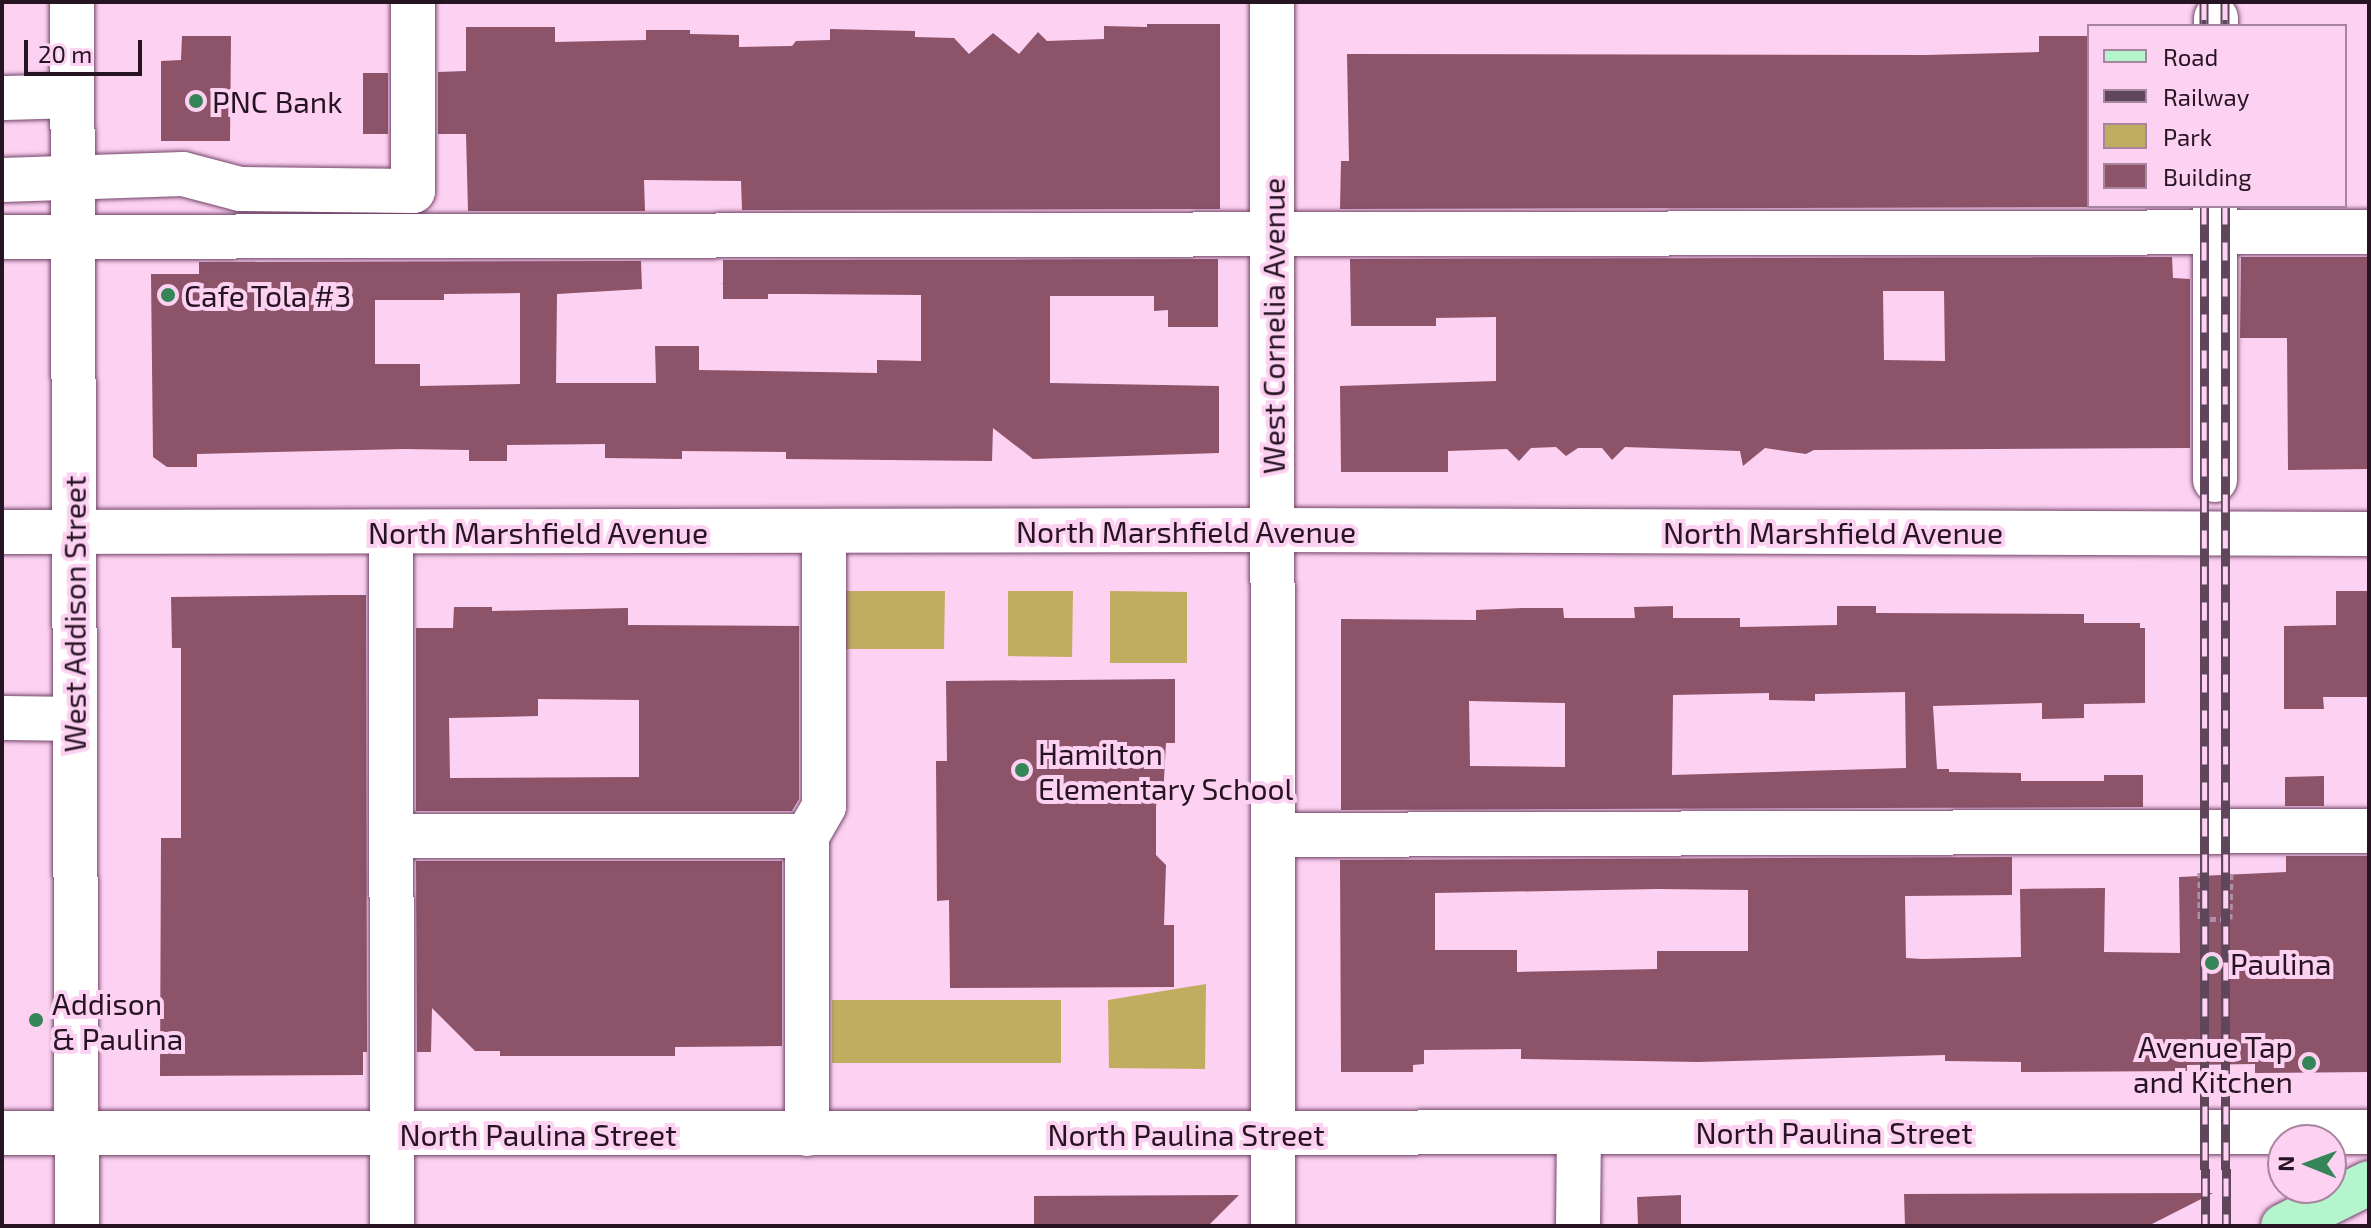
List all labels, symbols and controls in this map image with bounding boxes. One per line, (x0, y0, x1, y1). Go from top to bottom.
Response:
scale bar (28, 24, 146, 74)
legend (2087, 24, 2347, 208)
text: 20 m (38, 39, 92, 68)
text: Road (2163, 42, 2218, 71)
text: Railway (2163, 82, 2249, 111)
place label: PNC Bank (212, 83, 342, 119)
marker: PNC Bank (187, 92, 205, 110)
text: Park (2163, 122, 2212, 151)
text: Building (2163, 162, 2252, 191)
street label: West Cornelia Avenue (1255, 177, 1291, 475)
place label: Cafe Tola #3 (184, 277, 352, 313)
marker: Cafe Tola #3 (159, 286, 177, 304)
street label: West Addison Street (56, 475, 92, 753)
street label: North Marshfield Avenue (1016, 513, 1356, 549)
street label: North Marshfield Avenue (368, 514, 708, 550)
street label: North Marshfield Avenue (1663, 514, 2003, 550)
place label: Hamilton Elementary School (1038, 735, 1294, 806)
marker: Hamilton Elementary School (1013, 761, 1031, 779)
place label: Paulina (2230, 945, 2331, 981)
marker: Paulina (2201, 952, 2223, 974)
place label: Addison & Paulina (52, 985, 183, 1056)
marker: Addison & Paulina (27, 1011, 45, 1029)
place label: Avenue Tap and Kitchen (2133, 1028, 2293, 1098)
marker: Avenue Tap and Kitchen (2300, 1054, 2318, 1072)
street label: North Paulina Street (1695, 1114, 1973, 1150)
street label: North Paulina Street (399, 1116, 677, 1152)
street label: North Paulina Street (1047, 1116, 1325, 1152)
north arrow (2267, 1124, 2347, 1204)
text: N (2272, 1155, 2298, 1172)

